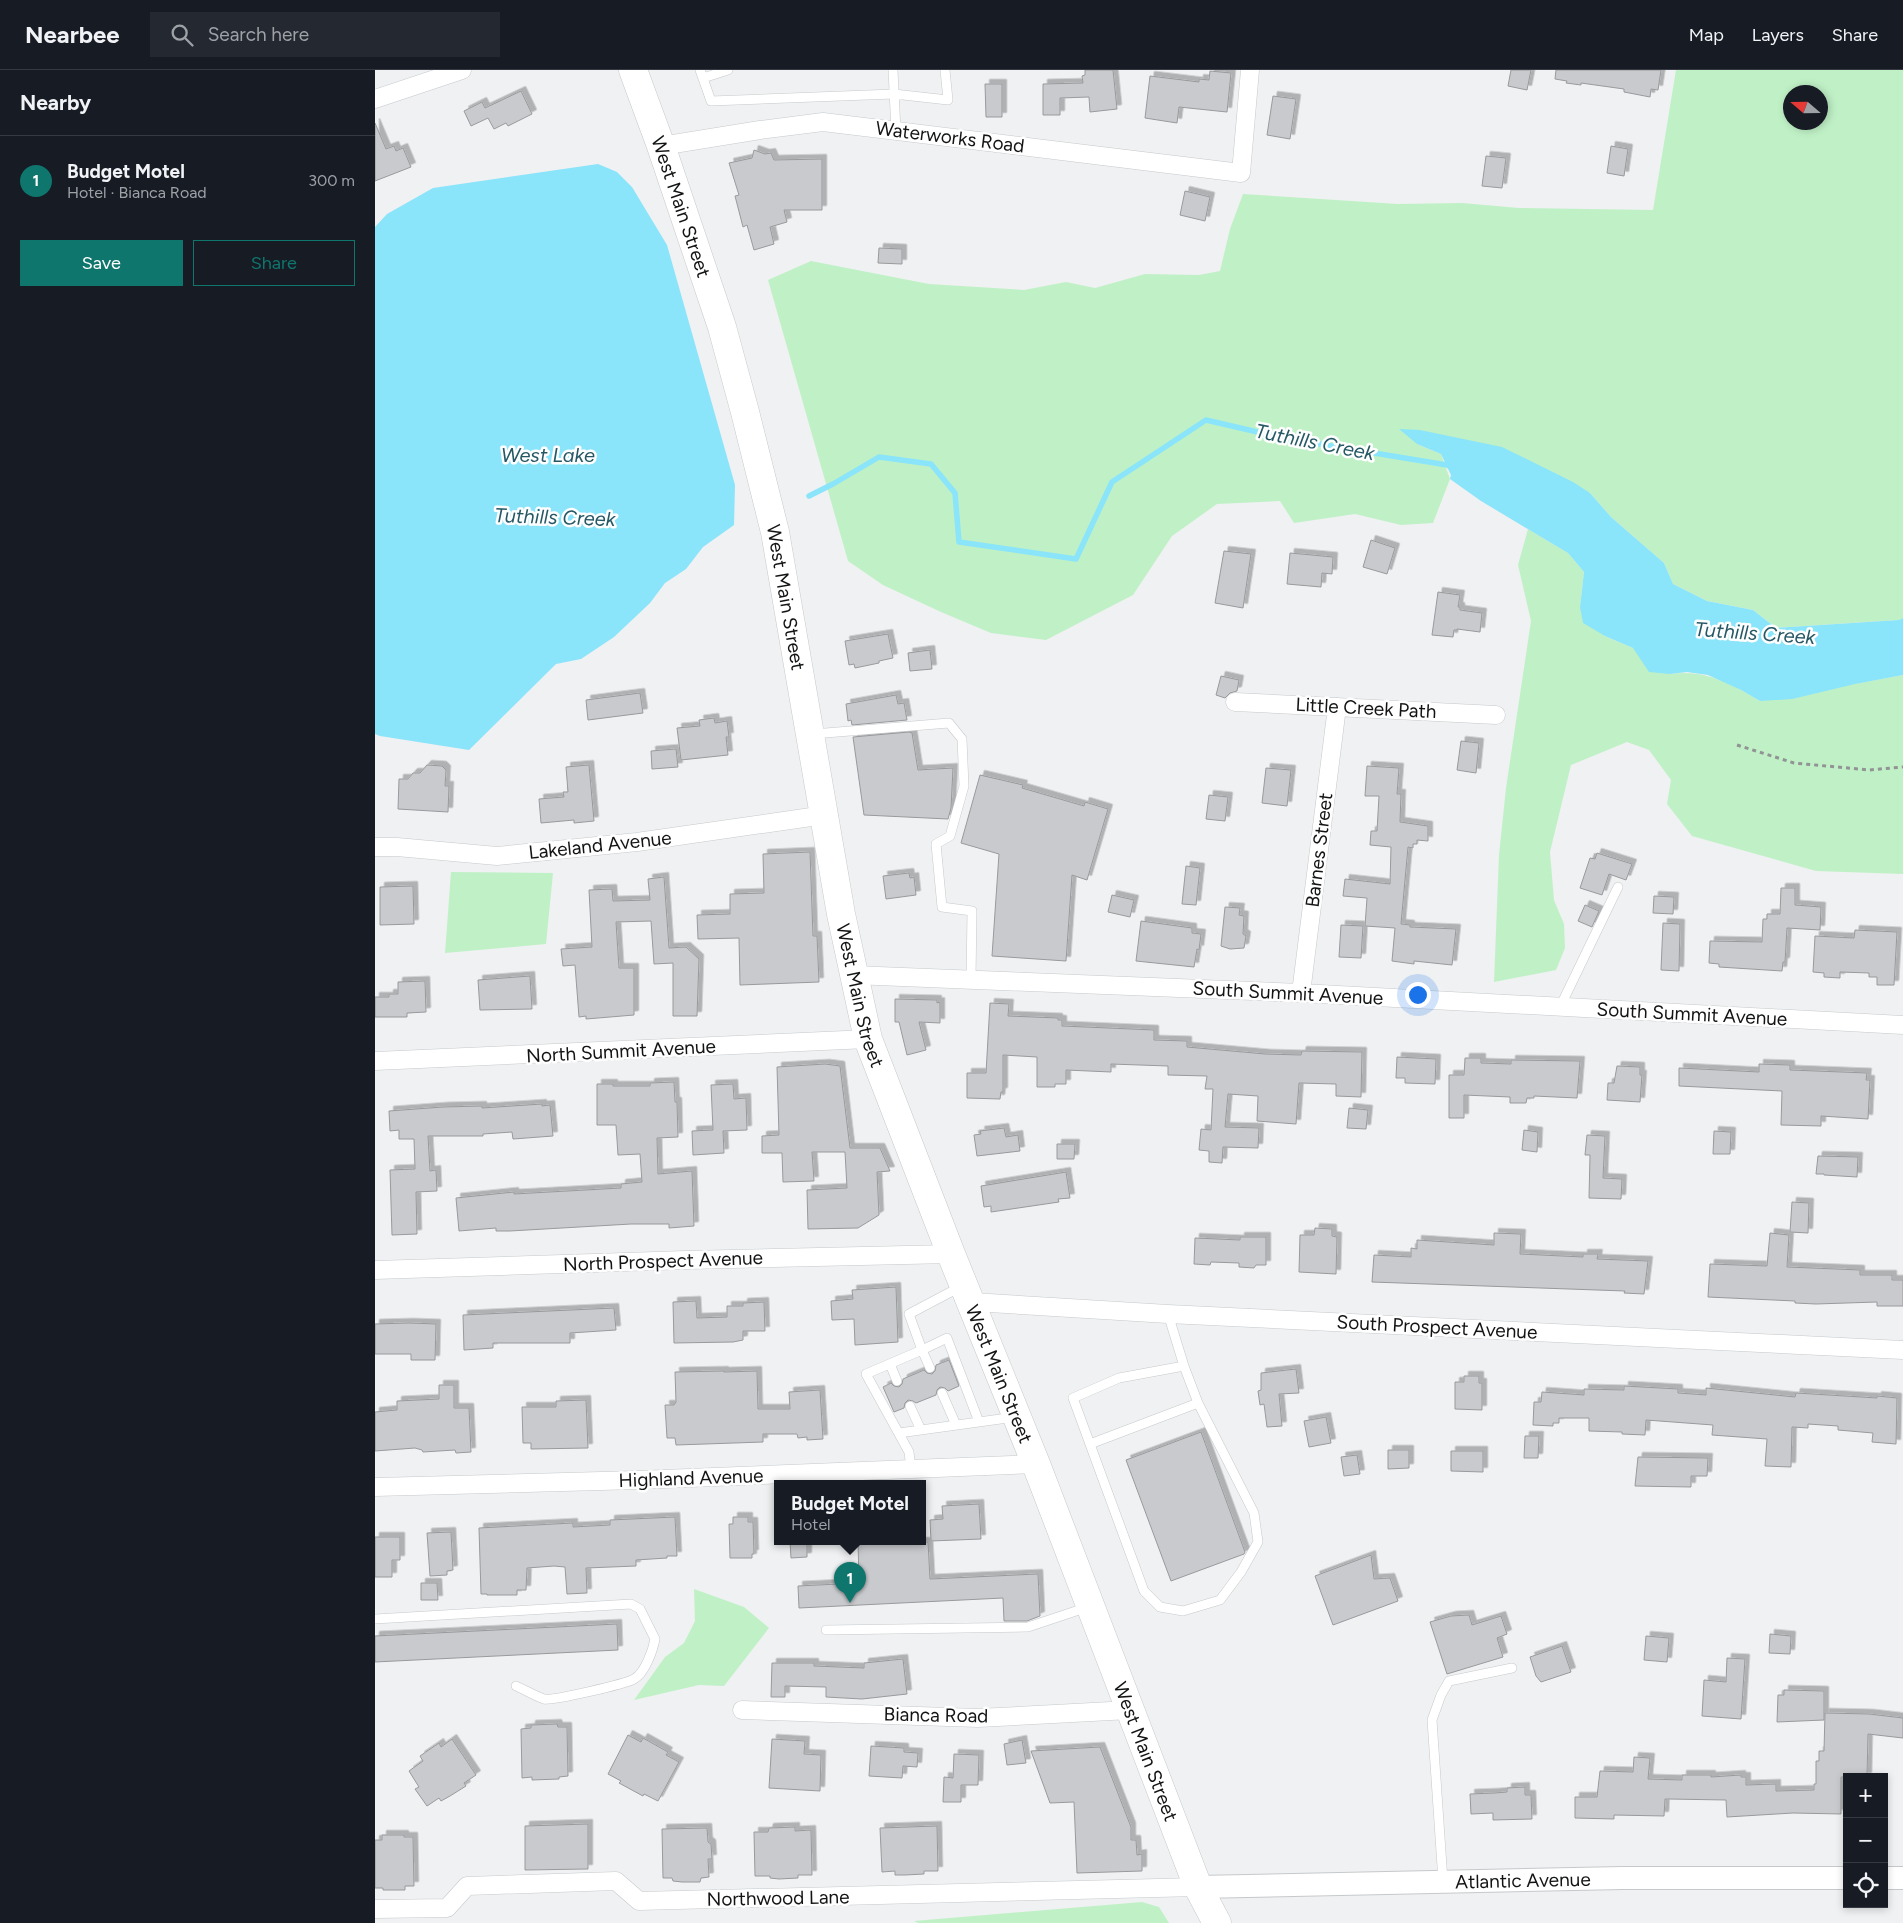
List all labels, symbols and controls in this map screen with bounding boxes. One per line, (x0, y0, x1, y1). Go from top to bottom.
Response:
search box (150, 12, 500, 57)
text: Nearbee (25, 20, 120, 49)
icon: search (168, 21, 196, 49)
text: Search here (208, 23, 309, 46)
text: Map (1689, 24, 1724, 46)
text: Layers (1752, 24, 1804, 46)
text: Share (1832, 24, 1878, 46)
north arrow (1783, 85, 1828, 130)
text: Nearby (20, 90, 91, 115)
street label: Waterworks Road (874, 116, 1026, 158)
street label: West Main Street (647, 133, 716, 280)
text: Budget Motel (67, 160, 185, 183)
text: 1 (33, 171, 39, 190)
text: 300 m (308, 171, 355, 190)
text: Hotel · Bianca Road (67, 183, 207, 202)
button: Save (20, 240, 183, 286)
button: Share (193, 240, 355, 286)
water label: Tuthills Creek (1253, 419, 1378, 466)
water label: West Lake (501, 443, 595, 467)
water label: Tuthills Creek (494, 503, 617, 531)
street label: West Main Street (762, 523, 810, 672)
water label: Tuthills Creek (1694, 617, 1817, 649)
street label: Little Creek Path (1295, 693, 1437, 723)
street label: Barnes Street (1301, 791, 1337, 909)
street label: Lakeland Avenue (527, 826, 673, 864)
street label: West Main Street (832, 921, 889, 1071)
street label: South Summit Avenue (1192, 977, 1384, 1009)
your location (1405, 982, 1431, 1008)
street label: South Summit Avenue (1596, 998, 1788, 1030)
street label: North Summit Avenue (526, 1035, 716, 1067)
street label: North Prospect Avenue (563, 1246, 763, 1276)
street label: West Main Street (961, 1301, 1038, 1446)
street label: South Prospect Avenue (1336, 1310, 1538, 1344)
street label: Highland Avenue (618, 1464, 764, 1492)
popup (774, 1480, 926, 1545)
text: Budget Motel (791, 1492, 909, 1515)
text: Hotel (791, 1515, 831, 1534)
pin: 1 (834, 1562, 866, 1603)
street label: West Main Street (1109, 1678, 1183, 1824)
street label: Bianca Road (883, 1703, 989, 1727)
map controls (1843, 1773, 1888, 1908)
button: + (1843, 1773, 1888, 1818)
button: − (1843, 1818, 1888, 1863)
button: locate (1843, 1863, 1888, 1908)
street label: Atlantic Avenue (1455, 1867, 1591, 1893)
street label: Northwood Lane (706, 1885, 850, 1911)

